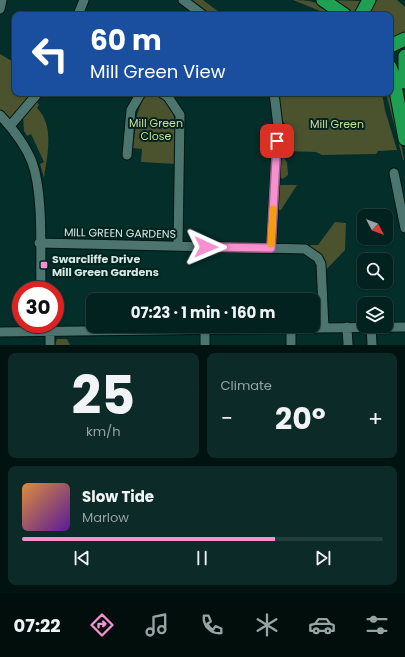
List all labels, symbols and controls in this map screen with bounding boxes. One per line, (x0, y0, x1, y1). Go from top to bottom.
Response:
text: 60 m (90, 21, 162, 60)
icon: left (24, 28, 76, 80)
text: Mill Green View (90, 59, 225, 84)
park label: Mill Green Close (129, 115, 183, 144)
park label: Mill Green (310, 116, 364, 132)
pin (260, 124, 294, 158)
icon: arrive (266, 130, 288, 152)
north arrow (357, 209, 393, 245)
map controls (357, 209, 393, 333)
street label: MILL GREEN GARDENS (64, 224, 176, 242)
position arrow (185, 226, 227, 268)
place label: Swarcliffe Drive Mill Green Gardens (52, 251, 159, 280)
button: search (357, 253, 393, 289)
marker: Swarcliffe Drive Mill Green Gardens (39, 260, 49, 270)
speed limit sign: 30 (12, 281, 64, 333)
button: layers (357, 297, 393, 333)
text: 07:23 · 1 min · 160 m (131, 302, 275, 323)
text: 25 (72, 359, 135, 432)
text: Climate (221, 376, 272, 395)
text: 20° (275, 397, 326, 440)
text: − (221, 403, 233, 434)
text: + (368, 403, 383, 434)
text: km/h (86, 422, 121, 441)
text: Slow Tide (82, 486, 154, 507)
text: Marlow (82, 508, 129, 527)
icon: previous (71, 547, 93, 569)
icon: pause (191, 547, 213, 569)
icon: next (312, 547, 334, 569)
icon: directions (88, 611, 116, 639)
icon: music (143, 611, 171, 639)
icon: phone (198, 611, 226, 639)
icon: climate (253, 611, 281, 639)
icon: car (308, 611, 336, 639)
icon: filters (363, 611, 391, 639)
text: 07:22 (14, 613, 61, 638)

